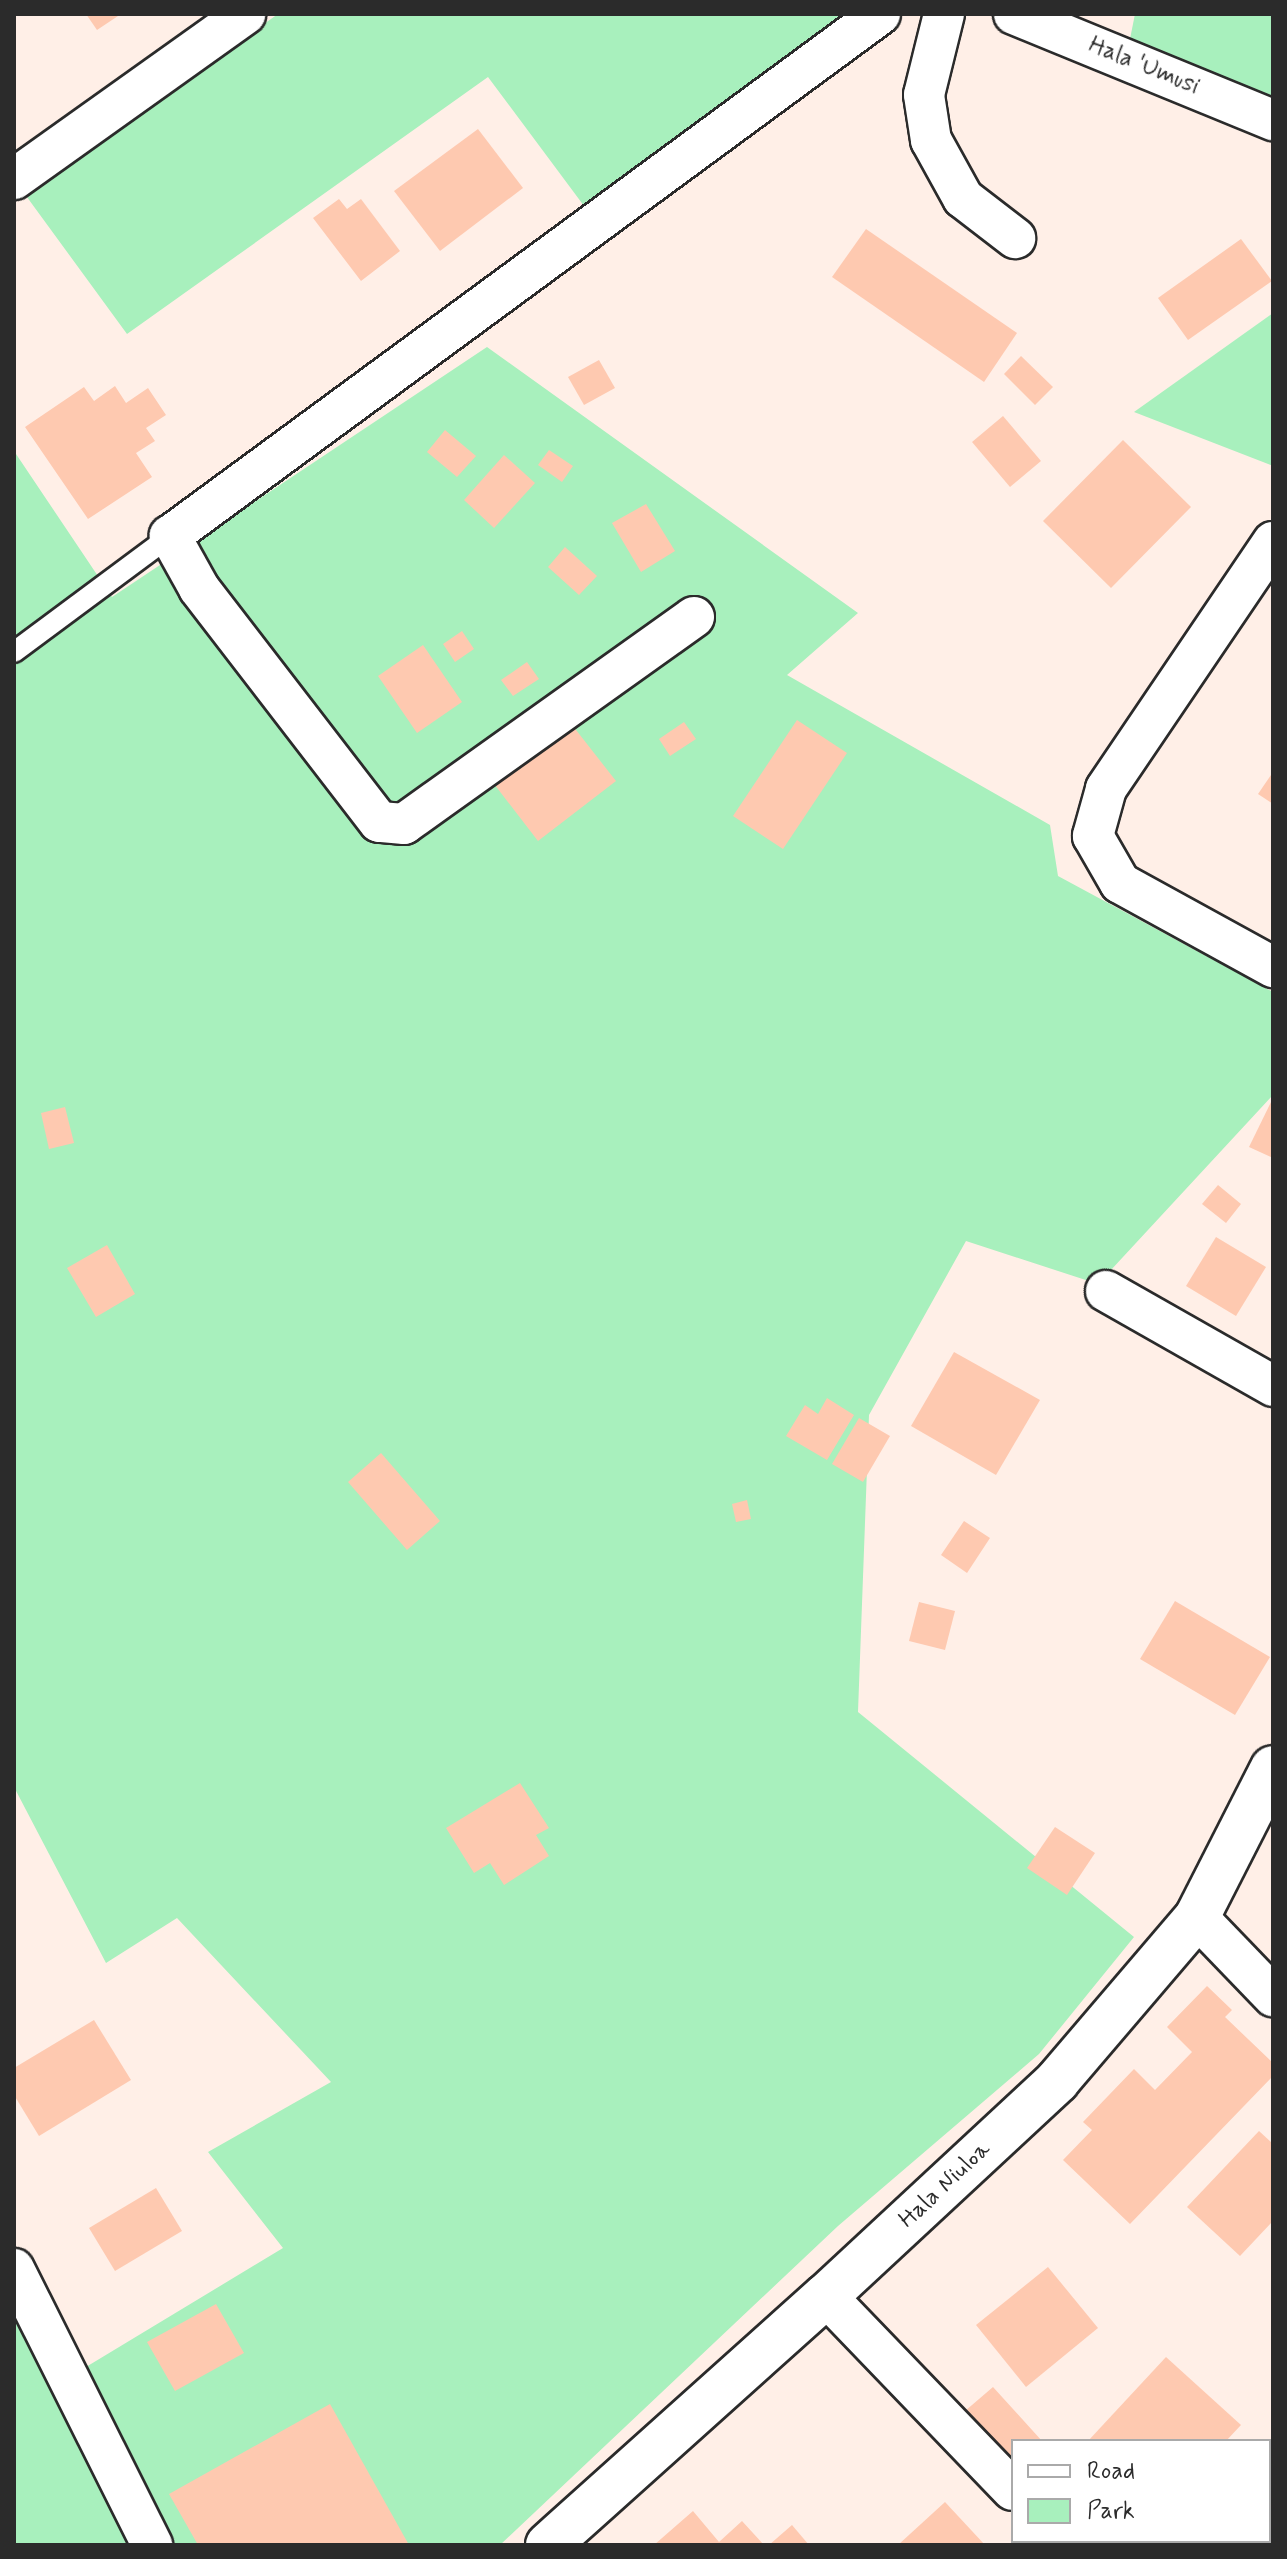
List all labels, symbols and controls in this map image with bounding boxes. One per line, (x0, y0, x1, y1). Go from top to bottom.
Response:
street label: Hala 'Umusi (1084, 31, 1204, 101)
street label: Hala Niuloa (895, 2137, 995, 2233)
legend (1011, 2439, 1271, 2543)
text: Road (1087, 2456, 1135, 2487)
text: Park (1087, 2496, 1135, 2527)

